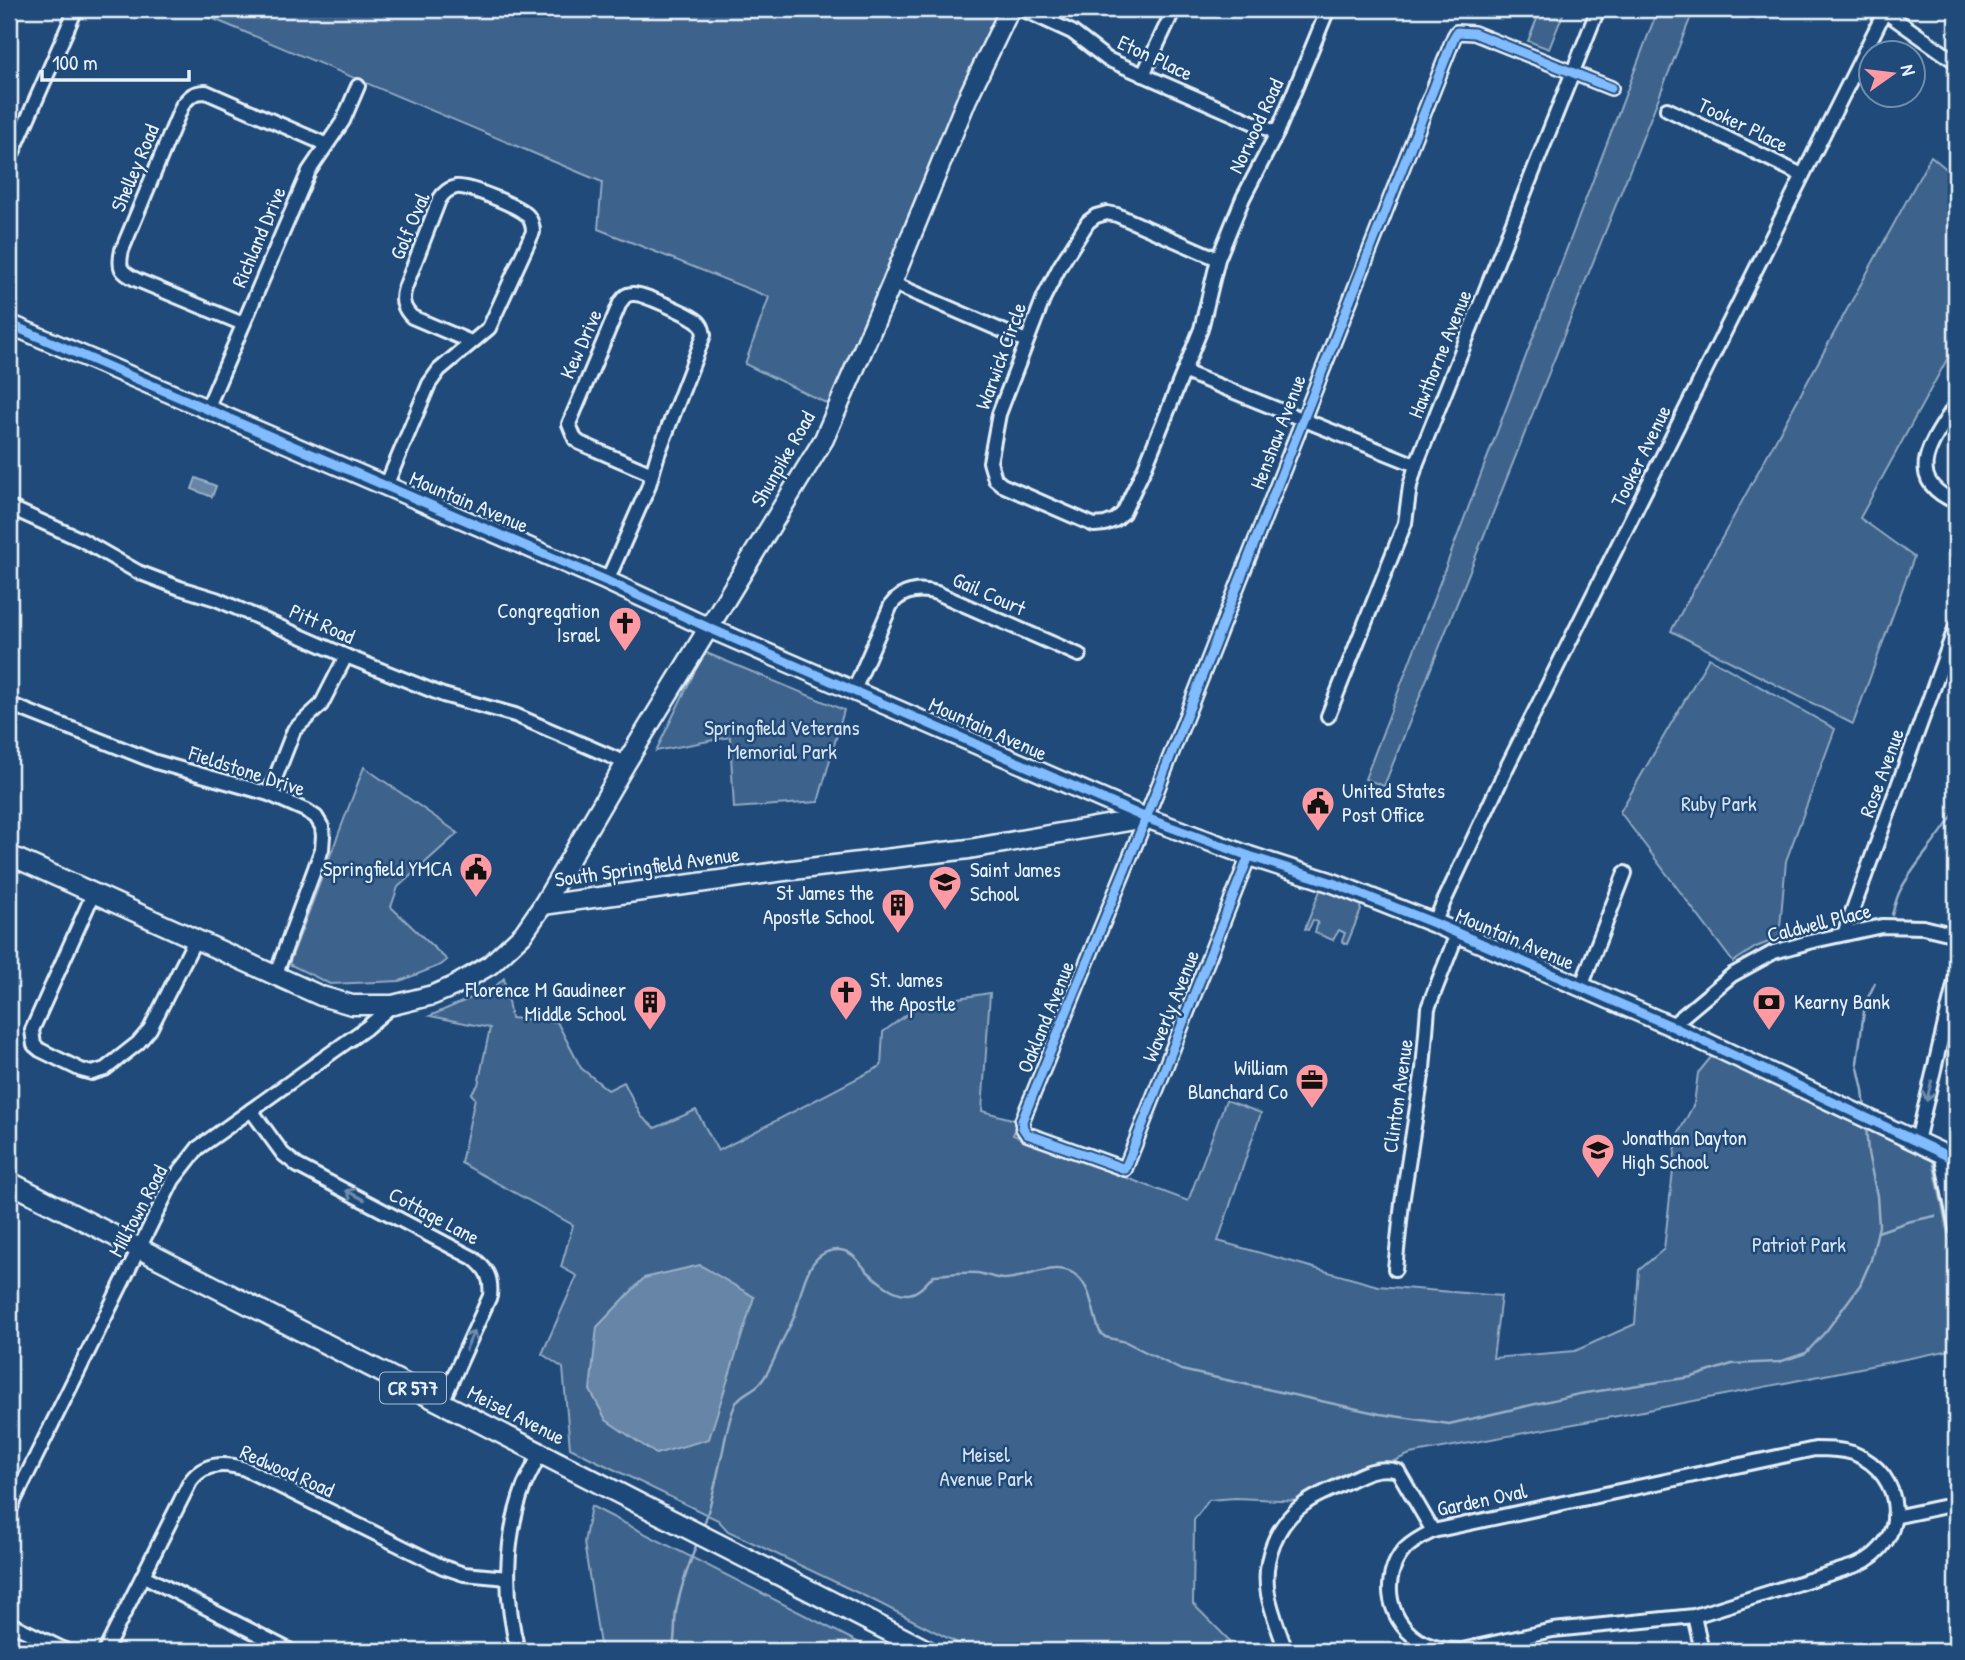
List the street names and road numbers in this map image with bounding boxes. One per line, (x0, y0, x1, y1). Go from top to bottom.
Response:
street label: Eton Place (1113, 28, 1197, 88)
street label: Norwood Road (1221, 74, 1290, 178)
street label: Tooker Place (1693, 90, 1793, 159)
street label: Shelley Road (103, 120, 166, 216)
street label: Richland Drive (224, 182, 293, 292)
street label: Golf Oval (382, 187, 437, 264)
street label: Hawthorne Avenue (1401, 285, 1479, 422)
street label: Warwick Circle (968, 298, 1033, 413)
street label: Kew Drive (552, 304, 609, 383)
street label: Henshaw Avenue (1242, 370, 1313, 493)
street label: Tooker Avenue (1603, 400, 1678, 512)
street label: Shunpike Road (743, 405, 822, 512)
street label: Mountain Avenue (405, 463, 533, 540)
street label: Gail Court (948, 565, 1031, 623)
street label: Pitt Road (285, 596, 359, 651)
street label: Mountain Avenue (924, 690, 1052, 768)
street label: Rose Avenue (1852, 724, 1911, 821)
street label: Fieldstone Drive (184, 738, 309, 803)
street label: South Springfield Avenue (553, 839, 741, 894)
street label: Caldwell Place (1764, 896, 1874, 949)
street label: Mountain Avenue (1451, 900, 1579, 977)
street label: Waverly Avenue (1135, 945, 1206, 1066)
street label: Oakland Avenue (1010, 957, 1081, 1077)
street label: Clinton Avenue (1375, 1037, 1420, 1155)
street label: Milltown Road (101, 1160, 174, 1262)
street label: Cottage Lane (384, 1179, 485, 1252)
road number: CR 577 (380, 1372, 446, 1404)
street label: Meisel Avenue (463, 1378, 570, 1451)
street label: Redwood Road (236, 1437, 339, 1504)
street label: Garden Oval (1434, 1476, 1530, 1523)

